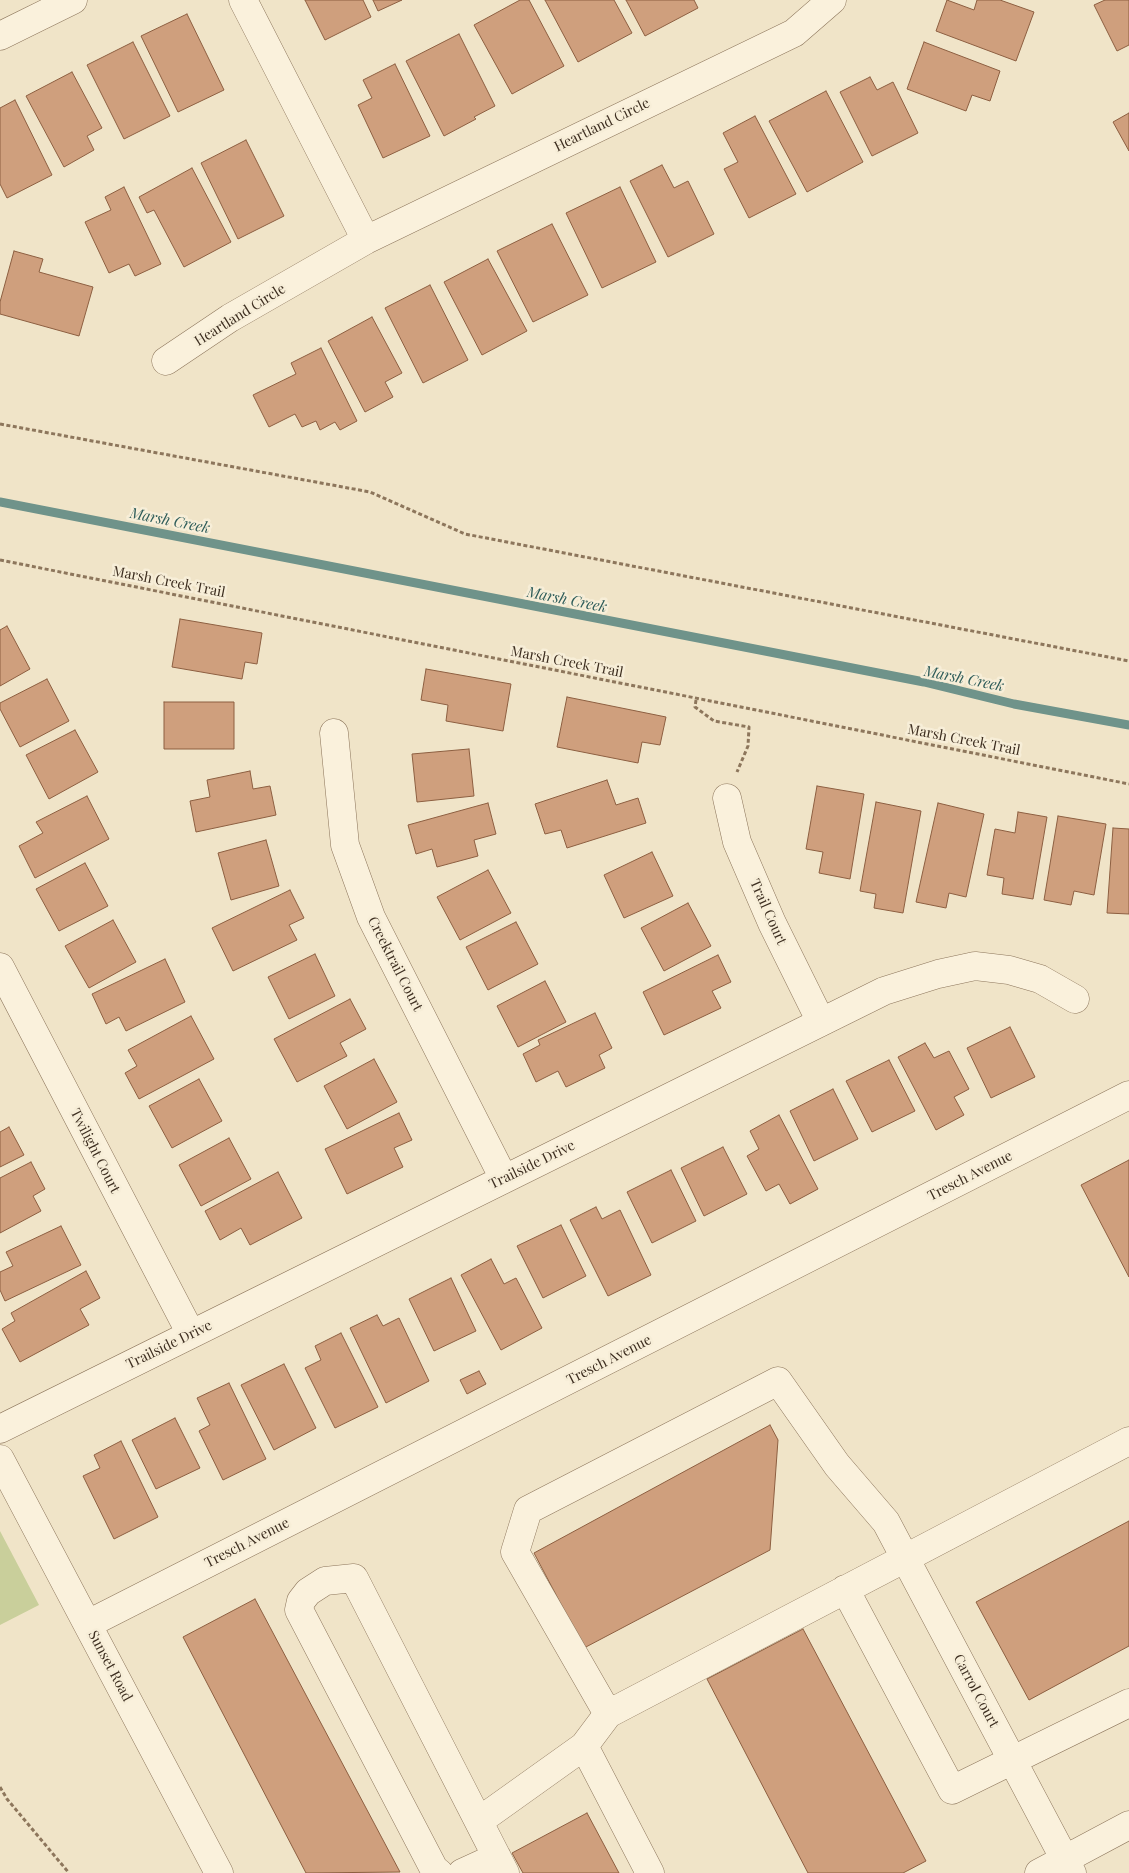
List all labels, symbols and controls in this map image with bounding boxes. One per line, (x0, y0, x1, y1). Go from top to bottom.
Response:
street label: Heartland Circle (552, 95, 652, 155)
street label: Heartland Circle (191, 280, 289, 350)
water label: Marsh Creek (128, 504, 212, 538)
street label: Marsh Creek Trail (111, 563, 227, 601)
water label: Marsh Creek (525, 583, 609, 617)
street label: Marsh Creek Trail (509, 643, 625, 681)
water label: Marsh Creek (922, 662, 1006, 696)
street label: Marsh Creek Trail (906, 721, 1022, 759)
street label: Trail Court (746, 877, 790, 947)
street label: Creektrail Court (364, 914, 426, 1014)
street label: Twilight Court (67, 1106, 123, 1196)
street label: Trailside Drive (486, 1137, 578, 1193)
street label: Tresch Avenue (925, 1147, 1015, 1205)
street label: Trailside Drive (123, 1317, 215, 1373)
street label: Tresch Avenue (564, 1331, 654, 1389)
street label: Tresch Avenue (202, 1514, 292, 1572)
street label: Sunset Road (84, 1628, 136, 1704)
street label: Carrol Court (950, 1652, 1002, 1730)

